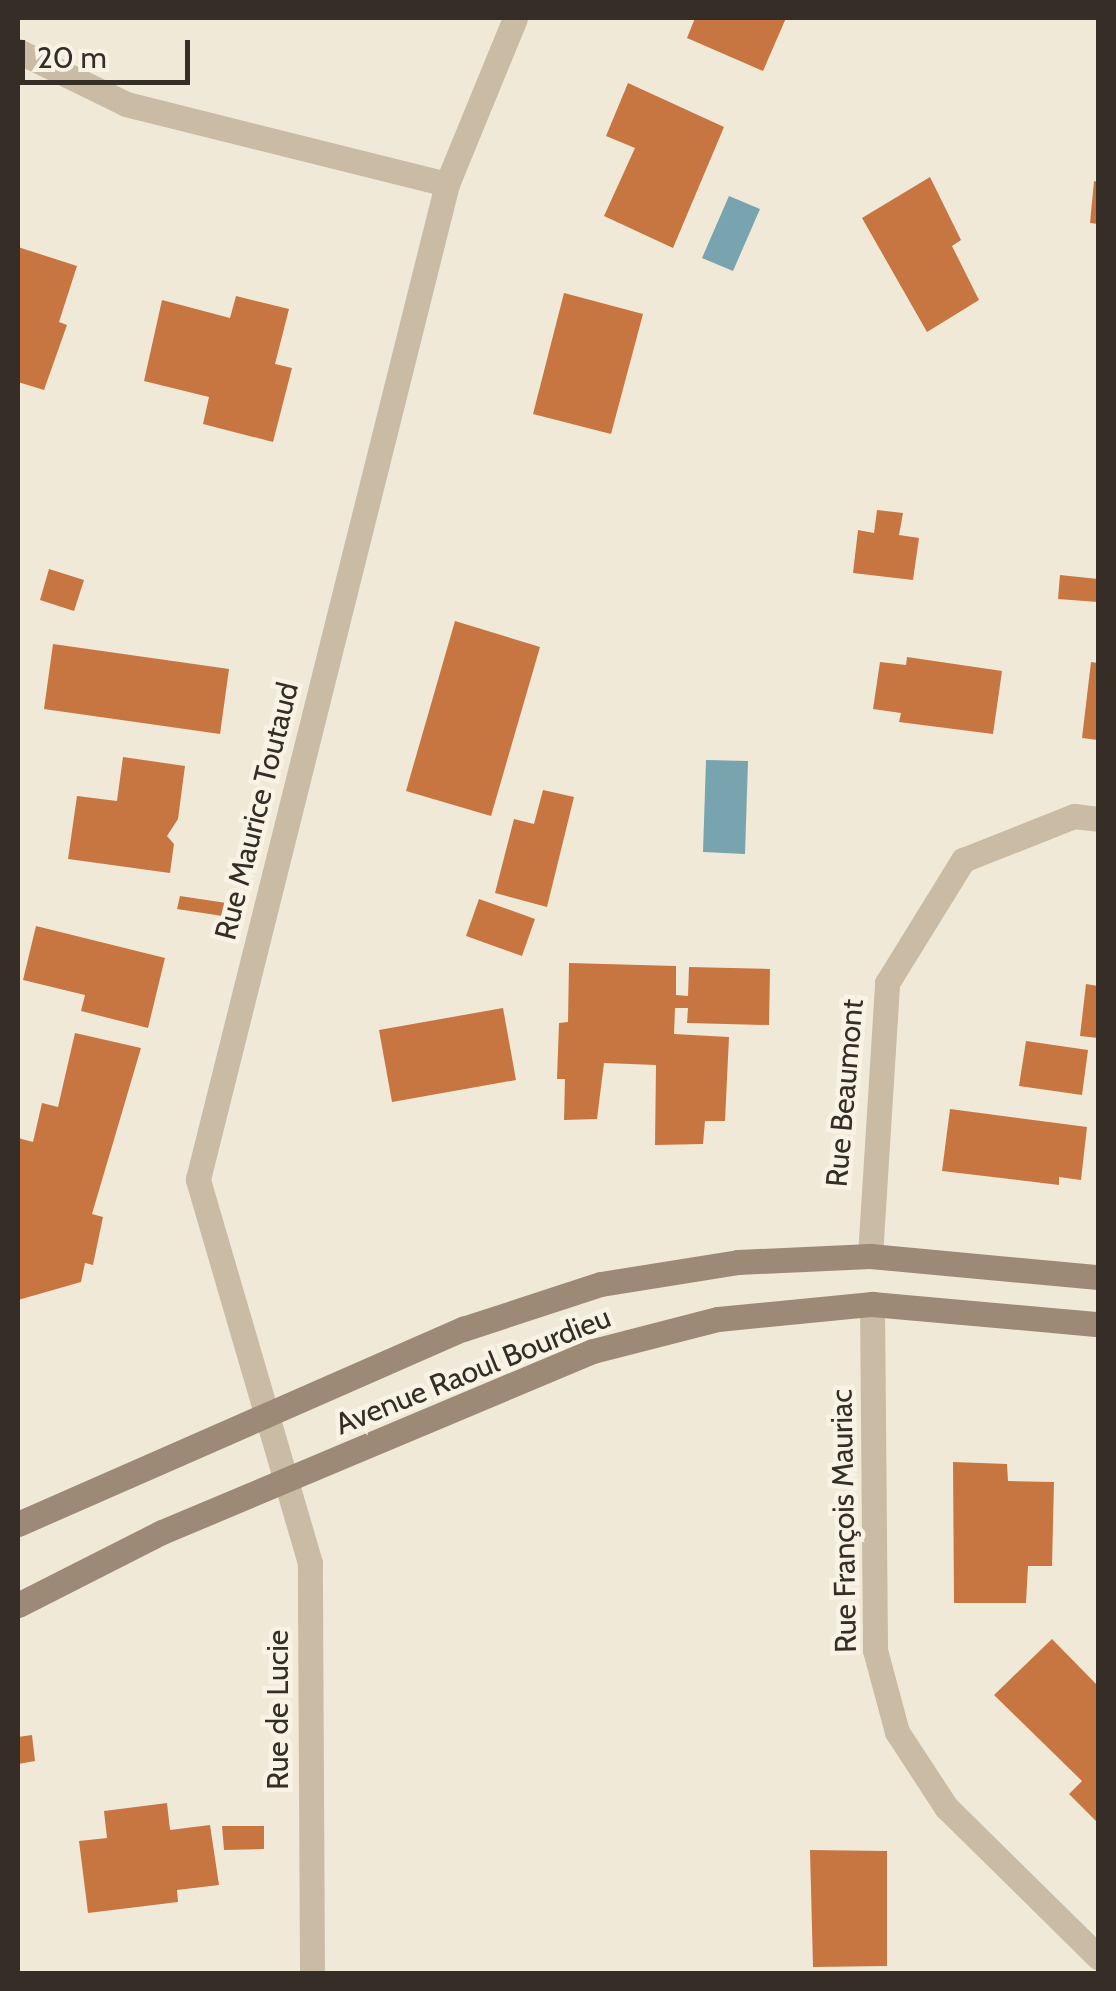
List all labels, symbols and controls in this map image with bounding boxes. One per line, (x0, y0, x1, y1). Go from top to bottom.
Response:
scale bar (25, 20, 195, 82)
text: 20 m (37, 39, 107, 76)
street label: Rue Maurice Toutaud (208, 679, 306, 943)
street label: Rue Beaumont (819, 998, 871, 1188)
street label: Avenue Raoul Bourdieu (330, 1299, 616, 1443)
street label: Rue François Mauriac (824, 1389, 864, 1653)
street label: Rue de Lucie (260, 1630, 296, 1790)

